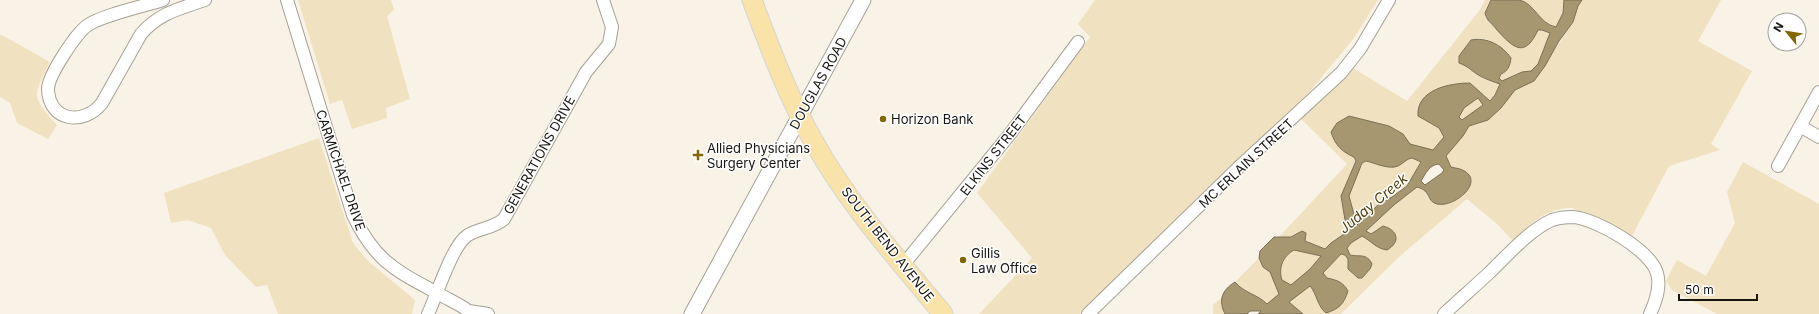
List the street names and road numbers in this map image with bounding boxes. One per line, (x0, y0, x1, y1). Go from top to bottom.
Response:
street label: DOUGLAS ROAD (786, 34, 850, 132)
street label: GENERATIONS DRIVE (500, 93, 578, 217)
street label: CARMICHAEL DRIVE (313, 107, 369, 233)
street label: ELKINS STREET (956, 111, 1030, 199)
street label: MC ERLAIN STREET (1195, 115, 1297, 211)
street label: SOUTH BEND AVENUE (838, 184, 938, 304)

